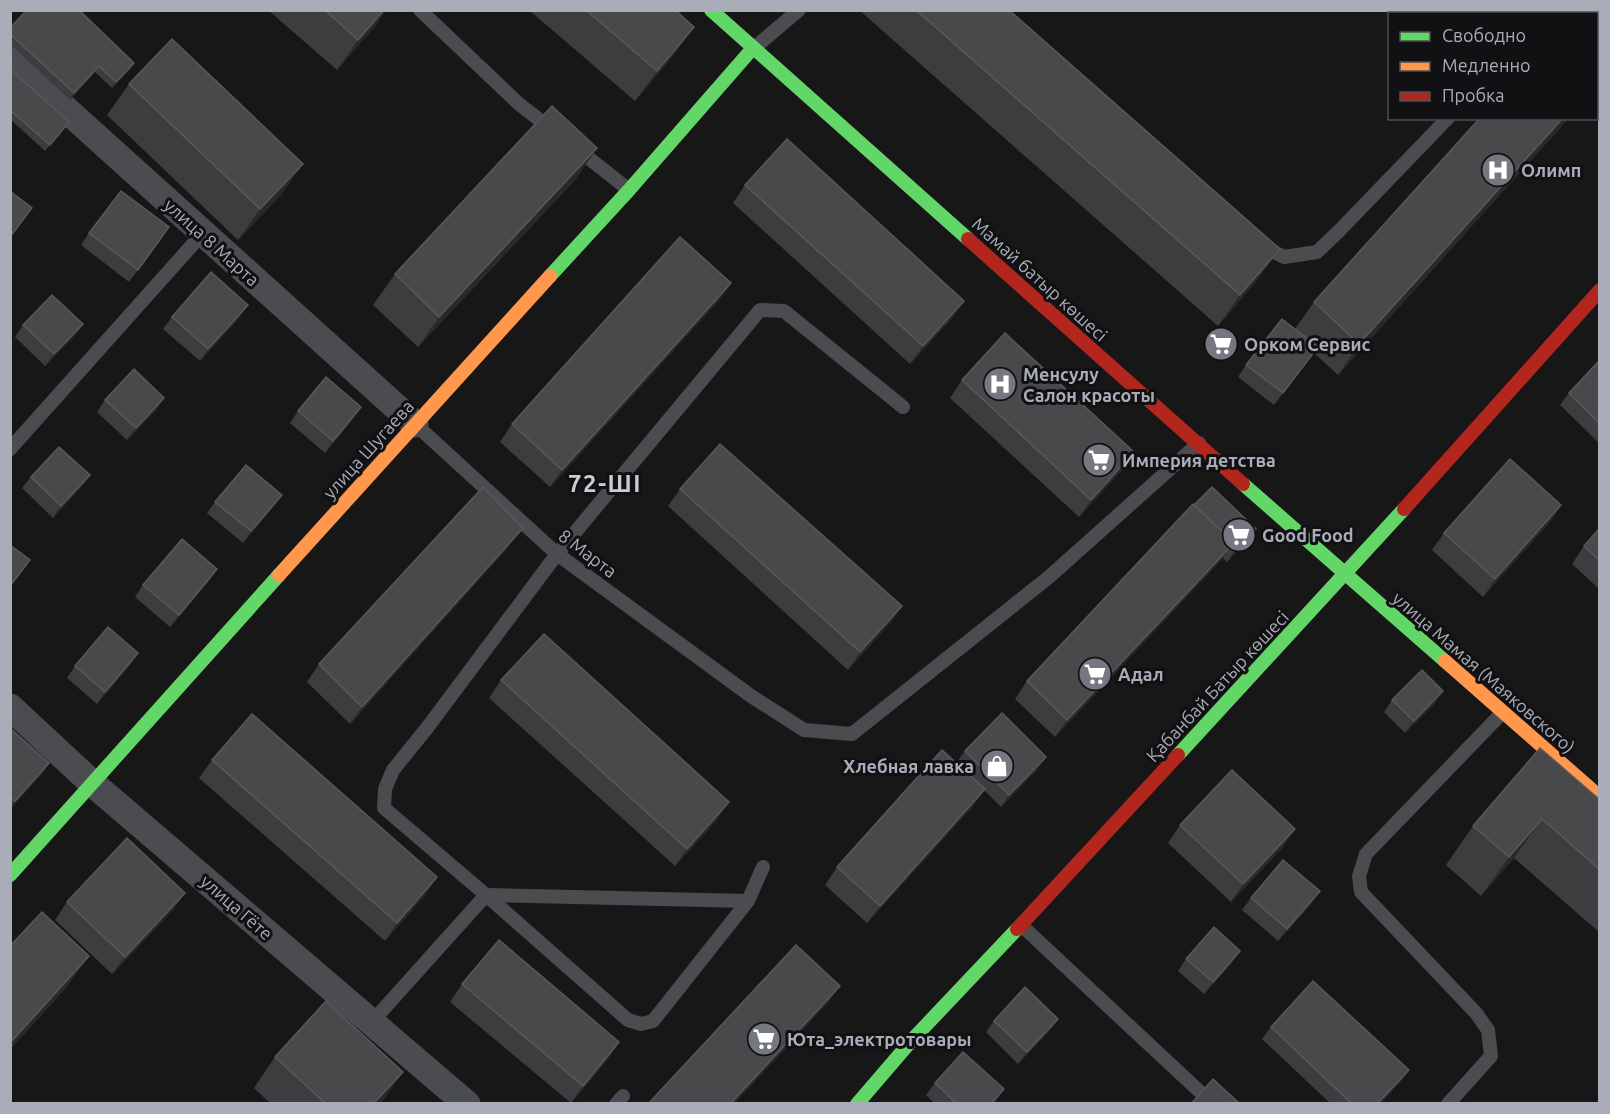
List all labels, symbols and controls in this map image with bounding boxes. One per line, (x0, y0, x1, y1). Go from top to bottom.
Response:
legend (1388, 12, 1598, 120)
text: Свободно (1442, 25, 1526, 45)
text: Медленно (1442, 55, 1531, 75)
text: Пробка (1442, 85, 1505, 105)
hospital icon: Олимп (1480, 152, 1516, 188)
place label: Олимп (1521, 160, 1581, 180)
street label: улица 8 Марта (161, 194, 263, 290)
street label: Мамай батыр көшесі (968, 213, 1112, 345)
supermarket icon: Орком Сервис (1203, 326, 1239, 362)
place label: Орком Сервис (1244, 334, 1370, 354)
place label: Менсулу Салон красоты (1023, 364, 1155, 405)
hospital icon: Менсулу Салон красоты (982, 366, 1018, 402)
street label: улица Шугаева (319, 396, 417, 502)
supermarket icon: Империя детства (1081, 442, 1117, 478)
place label: Империя детства (1122, 450, 1276, 470)
district label: 72-ШІ (568, 470, 642, 497)
supermarket icon: Good Food (1221, 517, 1257, 553)
street label: 8 Марта (555, 525, 621, 581)
place label: Good Food (1262, 525, 1354, 545)
street label: улица Мамая (Маяковского) (1388, 587, 1579, 757)
street label: Қабанбай Батыр көшесі (1142, 607, 1292, 765)
supermarket icon: Адал (1077, 656, 1113, 692)
place label: Адал (1118, 664, 1164, 684)
shop icon: Хлебная лавка (979, 748, 1015, 784)
place label: Хлебная лавка (843, 756, 974, 776)
street label: улица Гёте (197, 870, 277, 944)
supermarket icon: Юта_электротовары (746, 1021, 782, 1057)
place label: Юта_электротовары (787, 1029, 971, 1049)

